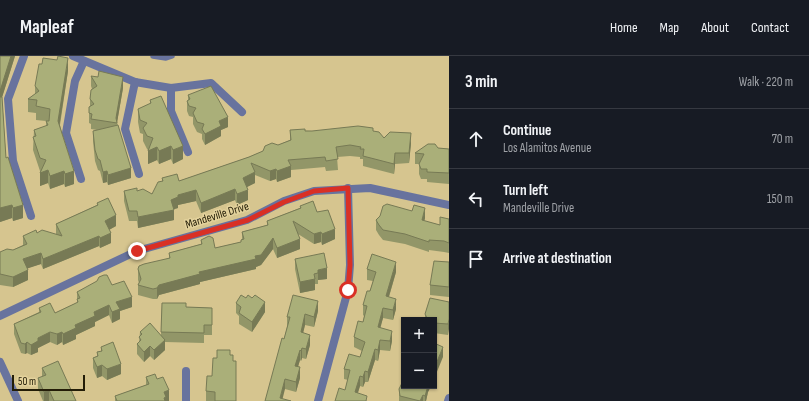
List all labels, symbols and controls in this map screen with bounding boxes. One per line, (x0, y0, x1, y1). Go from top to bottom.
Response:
text: Mapleaf (20, 16, 74, 39)
text: Home (610, 19, 638, 36)
text: Map (660, 19, 679, 36)
text: About (701, 19, 729, 36)
text: Contact (751, 19, 789, 36)
text: 3 min (465, 72, 498, 92)
text: Walk · 220 m (739, 74, 793, 90)
text: Continue (503, 121, 552, 140)
icon: ahead (465, 128, 487, 150)
text: 70 m (772, 131, 793, 147)
text: Los Alamitos Avenue (503, 140, 592, 156)
text: Turn left (503, 181, 548, 200)
icon: left (465, 188, 487, 210)
text: 150 m (767, 191, 793, 207)
street label: Mandeville Drive (184, 199, 251, 232)
text: Mandeville Drive (503, 200, 574, 216)
route end (128, 242, 146, 260)
icon: arrive (465, 248, 487, 270)
text: Arrive at destination (503, 249, 612, 268)
route start (339, 281, 357, 299)
map controls (401, 317, 437, 389)
button: + (401, 317, 437, 353)
button: − (401, 353, 437, 389)
scale bar (12, 373, 85, 392)
text: 50 m (18, 375, 36, 388)

